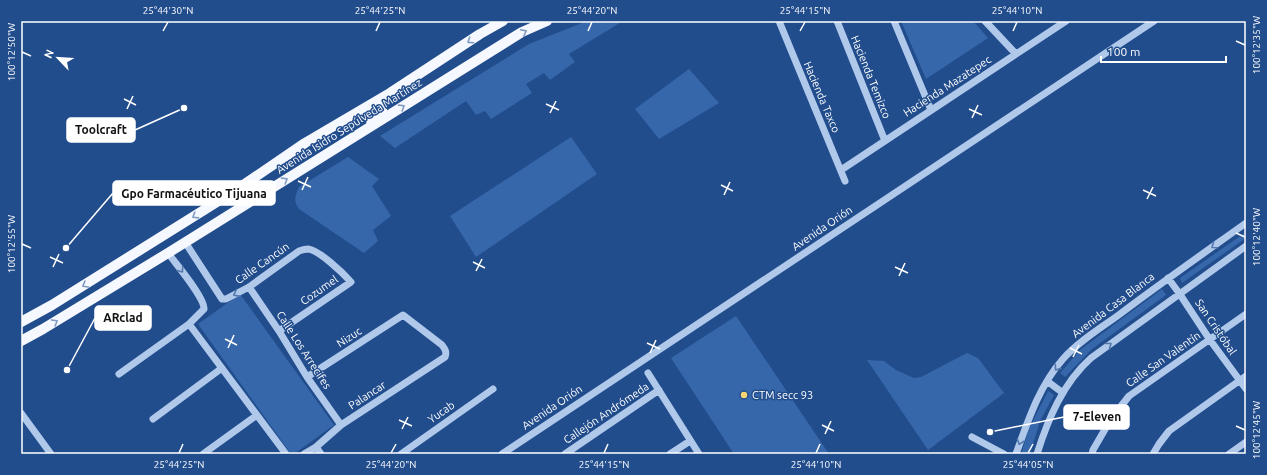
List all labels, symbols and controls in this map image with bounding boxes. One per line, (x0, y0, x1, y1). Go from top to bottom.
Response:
text: 25°44'30"N (143, 5, 193, 16)
text: 25°44'25"N (355, 5, 405, 16)
text: 25°44'20"N (567, 5, 617, 16)
text: 25°44'15"N (780, 5, 830, 16)
text: 25°44'10"N (992, 5, 1042, 16)
text: 100°12'35"W (1251, 16, 1262, 74)
text: 100°12'50"W (6, 23, 17, 81)
one-way arrow (520, 29, 528, 36)
street label: Hacienda Temizco (849, 34, 893, 120)
one-way arrow (467, 36, 474, 43)
north arrow (38, 38, 78, 78)
scale bar (1101, 38, 1226, 64)
text: 100 m (1107, 45, 1140, 58)
text: N (42, 48, 56, 60)
street label: Hacienda Mazatepec (901, 53, 993, 119)
street label: Hacienda Taxco (802, 60, 842, 134)
street label: Avenida Isidro Sepúlveda Martínez (274, 76, 424, 176)
one-way arrow (398, 105, 405, 112)
callout: Toolcraft (67, 118, 135, 142)
text: Toolcraft (75, 123, 127, 136)
one-way arrow (281, 177, 288, 185)
callout: Gpo Farmacéutico Tijuana (113, 181, 275, 205)
text: Gpo Farmacéutico Tijuana (121, 187, 267, 200)
street label: Avenida Orión (790, 203, 854, 253)
text: 100°12'40"W (1251, 208, 1262, 266)
one-way arrow (192, 211, 199, 219)
text: 100°12'55"W (6, 215, 17, 273)
street label: Calle Cancún (233, 240, 291, 286)
one-way arrow (1211, 241, 1218, 249)
one-way arrow (176, 266, 183, 273)
street label: Avenida Casa Blanca (1069, 270, 1157, 340)
street label: Cozumel (298, 273, 340, 307)
one-way arrow (82, 280, 89, 287)
one-way arrow (233, 289, 240, 297)
street label: San Cristóbal (1193, 297, 1239, 357)
callout: ARclad (95, 306, 151, 330)
street label: Calle Los Arrecifes (274, 309, 334, 391)
text: ARclad (103, 311, 143, 324)
one-way arrow (51, 320, 58, 327)
street label: Nizuc (334, 325, 364, 349)
street label: Calle San Valentín (1124, 329, 1202, 389)
one-way arrow (1104, 343, 1111, 350)
one-way arrow (1054, 364, 1062, 371)
street label: Palancar (346, 378, 389, 411)
street label: Callejón Andrómeda (561, 380, 651, 446)
street label: Avenida Orión (520, 382, 584, 432)
place label: CTM secc 93 (752, 389, 813, 401)
marker: CTM secc 93 (739, 390, 749, 400)
street label: Yucab (425, 399, 457, 425)
text: 100°12'45"W (1251, 401, 1262, 459)
callout: 7-Eleven (1064, 405, 1129, 429)
text: 7-Eleven (1073, 410, 1121, 423)
one-way arrow (1017, 438, 1025, 445)
text: 25°44'25"N (154, 459, 204, 470)
text: 25°44'20"N (366, 459, 416, 470)
text: 25°44'15"N (579, 459, 629, 470)
text: 25°44'10"N (791, 459, 841, 470)
text: 25°44'05"N (1003, 459, 1053, 470)

